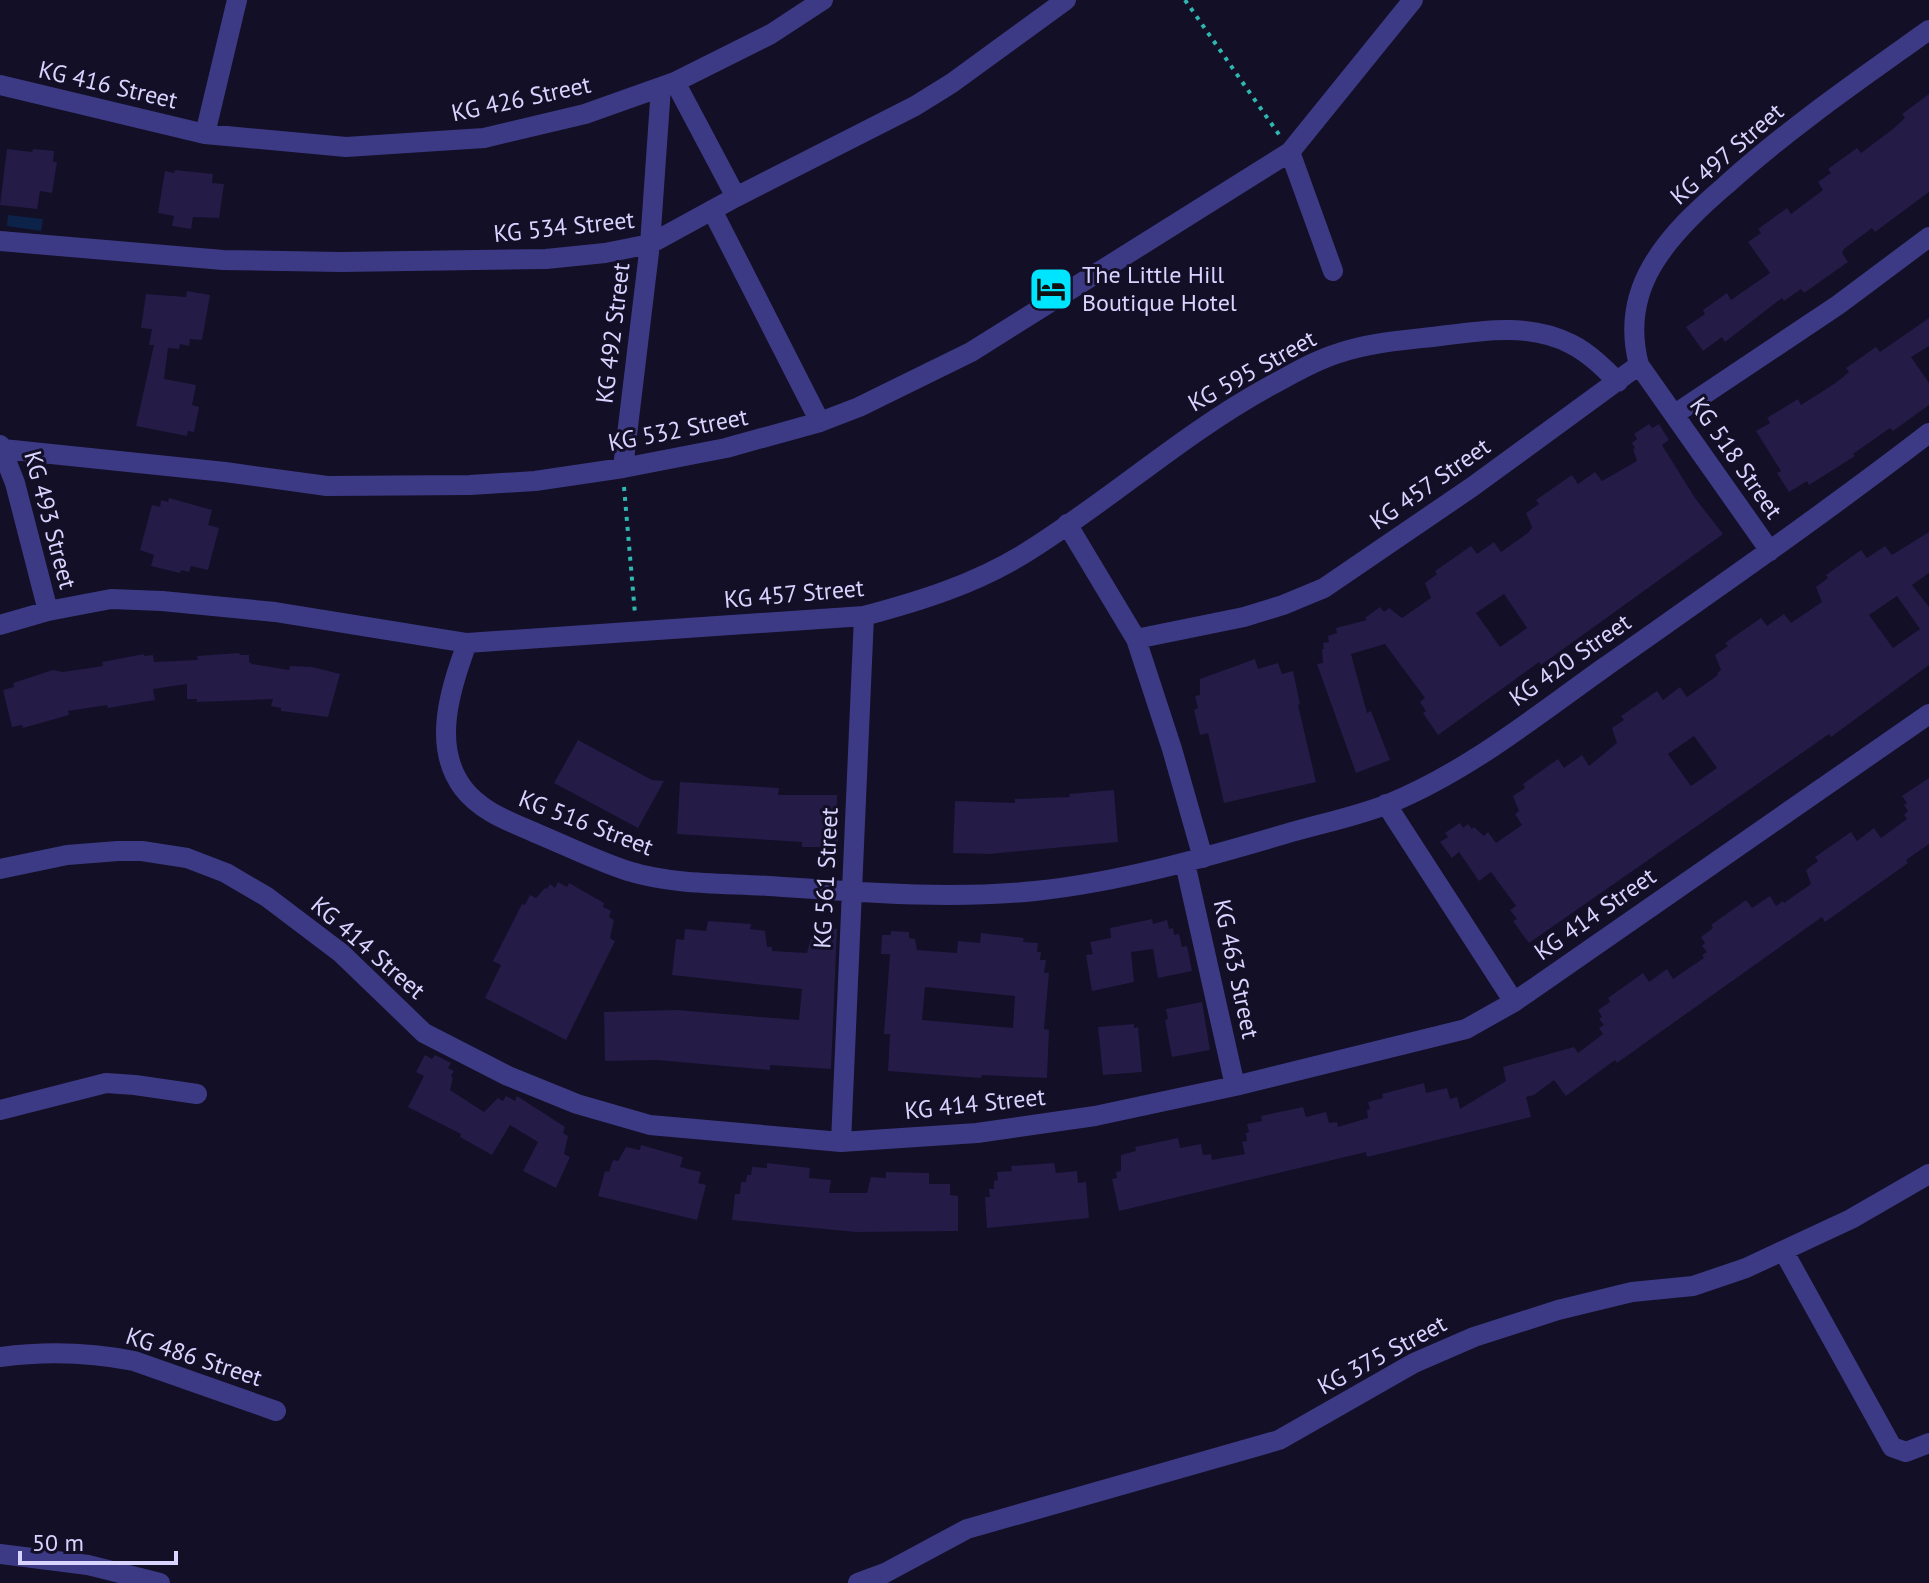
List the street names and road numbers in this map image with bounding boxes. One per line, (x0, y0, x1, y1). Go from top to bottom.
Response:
street label: KG 416 Street (36, 53, 181, 116)
street label: KG 426 Street (448, 69, 593, 128)
street label: KG 497 Street (1664, 96, 1790, 211)
street label: KG 534 Street (492, 204, 636, 249)
street label: KG 492 Street (588, 261, 637, 405)
street label: KG 595 Street (1182, 323, 1321, 418)
street label: KG 518 Street (1683, 391, 1790, 525)
street label: KG 532 Street (605, 401, 750, 458)
street label: KG 457 Street (1363, 431, 1496, 537)
street label: KG 493 Street (17, 448, 84, 592)
street label: KG 457 Street (723, 572, 865, 615)
street label: KG 420 Street (1503, 606, 1637, 713)
street label: KG 516 Street (515, 783, 658, 862)
street label: KG 561 Street (806, 807, 845, 949)
street label: KG 414 Street (1528, 860, 1662, 967)
street label: KG 414 Street (305, 890, 432, 1006)
street label: KG 463 Street (1207, 896, 1266, 1041)
street label: KG 414 Street (903, 1081, 1047, 1126)
street label: KG 375 Street (1312, 1308, 1452, 1401)
street label: KG 486 Street (122, 1320, 266, 1393)

